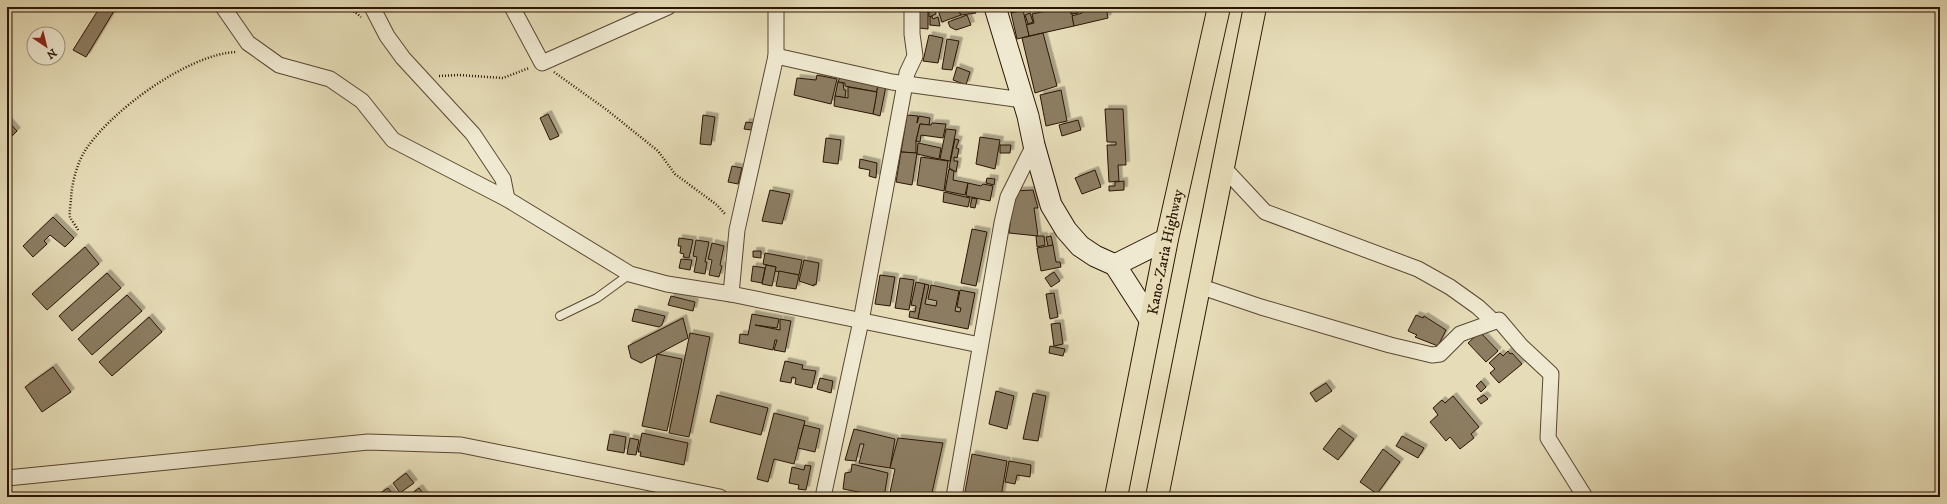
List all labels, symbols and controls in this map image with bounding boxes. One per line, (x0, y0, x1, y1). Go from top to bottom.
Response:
north arrow (26, 26, 66, 66)
text: N (43, 45, 59, 62)
street label: Kano-Zaria Highway (1143, 187, 1188, 316)

